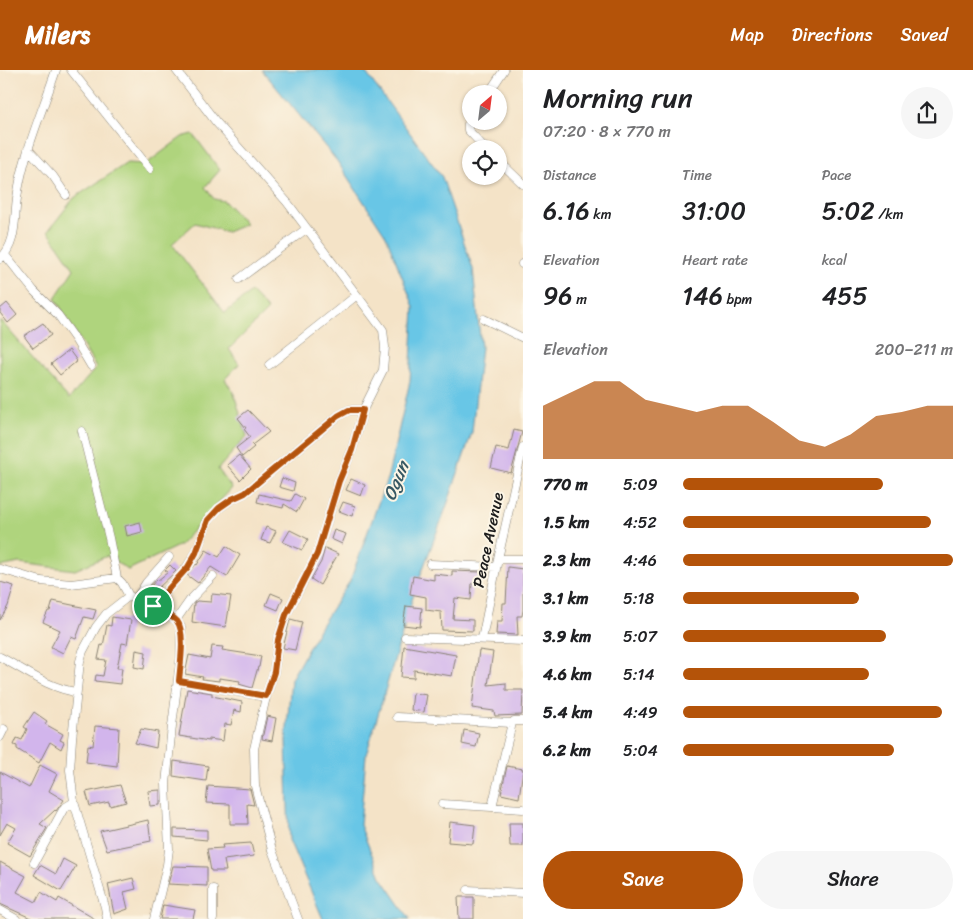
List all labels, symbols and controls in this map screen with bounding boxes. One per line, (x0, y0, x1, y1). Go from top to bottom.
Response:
text: Milers (25, 14, 90, 56)
text: Map (731, 19, 764, 51)
text: Directions (792, 19, 873, 51)
text: Saved (901, 19, 948, 51)
text: Morning run (543, 73, 693, 122)
north arrow (462, 85, 508, 130)
map controls (462, 85, 507, 185)
button: share (901, 87, 953, 139)
text: 07:20 · 8 × 770 m (543, 117, 671, 146)
button: locate (462, 140, 507, 185)
text: Distance (543, 163, 596, 188)
text: Time (682, 163, 712, 188)
text: Pace (822, 163, 851, 188)
text: 6.16 (543, 188, 590, 233)
text: 31:00 (682, 188, 746, 233)
text: 5:02 (822, 188, 875, 233)
text: km (590, 202, 612, 227)
text: /km (875, 202, 904, 227)
text: Elevation (543, 248, 600, 273)
text: Heart rate (682, 248, 748, 273)
text: kcal (822, 248, 847, 273)
text: 96 (543, 273, 573, 318)
text: 146 (682, 273, 723, 318)
text: 455 (822, 273, 868, 318)
text: m (573, 287, 587, 312)
text: bpm (723, 287, 752, 312)
text: Elevation (543, 335, 608, 364)
text: 200–211 m (875, 335, 953, 364)
water label: Ogun (374, 454, 419, 506)
text: 770 m (543, 470, 588, 499)
text: 5:09 (623, 470, 658, 499)
street label: Peace Avenue (464, 489, 512, 590)
text: 1.5 km (543, 508, 589, 537)
text: 4:52 (623, 508, 657, 537)
text: 2.3 km (543, 546, 591, 575)
text: 4:46 (623, 546, 657, 575)
text: 3.1 km (543, 584, 588, 613)
text: 5:18 (623, 584, 654, 613)
pin (132, 585, 174, 627)
icon: arrive (139, 592, 167, 620)
text: 3.9 km (543, 622, 591, 651)
text: 5:07 (623, 622, 657, 651)
text: 4.6 km (543, 660, 592, 689)
text: 5:14 (623, 660, 654, 689)
text: 5.4 km (543, 698, 593, 727)
text: 4:49 (623, 698, 658, 727)
text: 6.2 km (543, 736, 591, 765)
text: 5:04 (623, 736, 658, 765)
button: Save (543, 851, 743, 909)
button: Share (753, 851, 953, 909)

